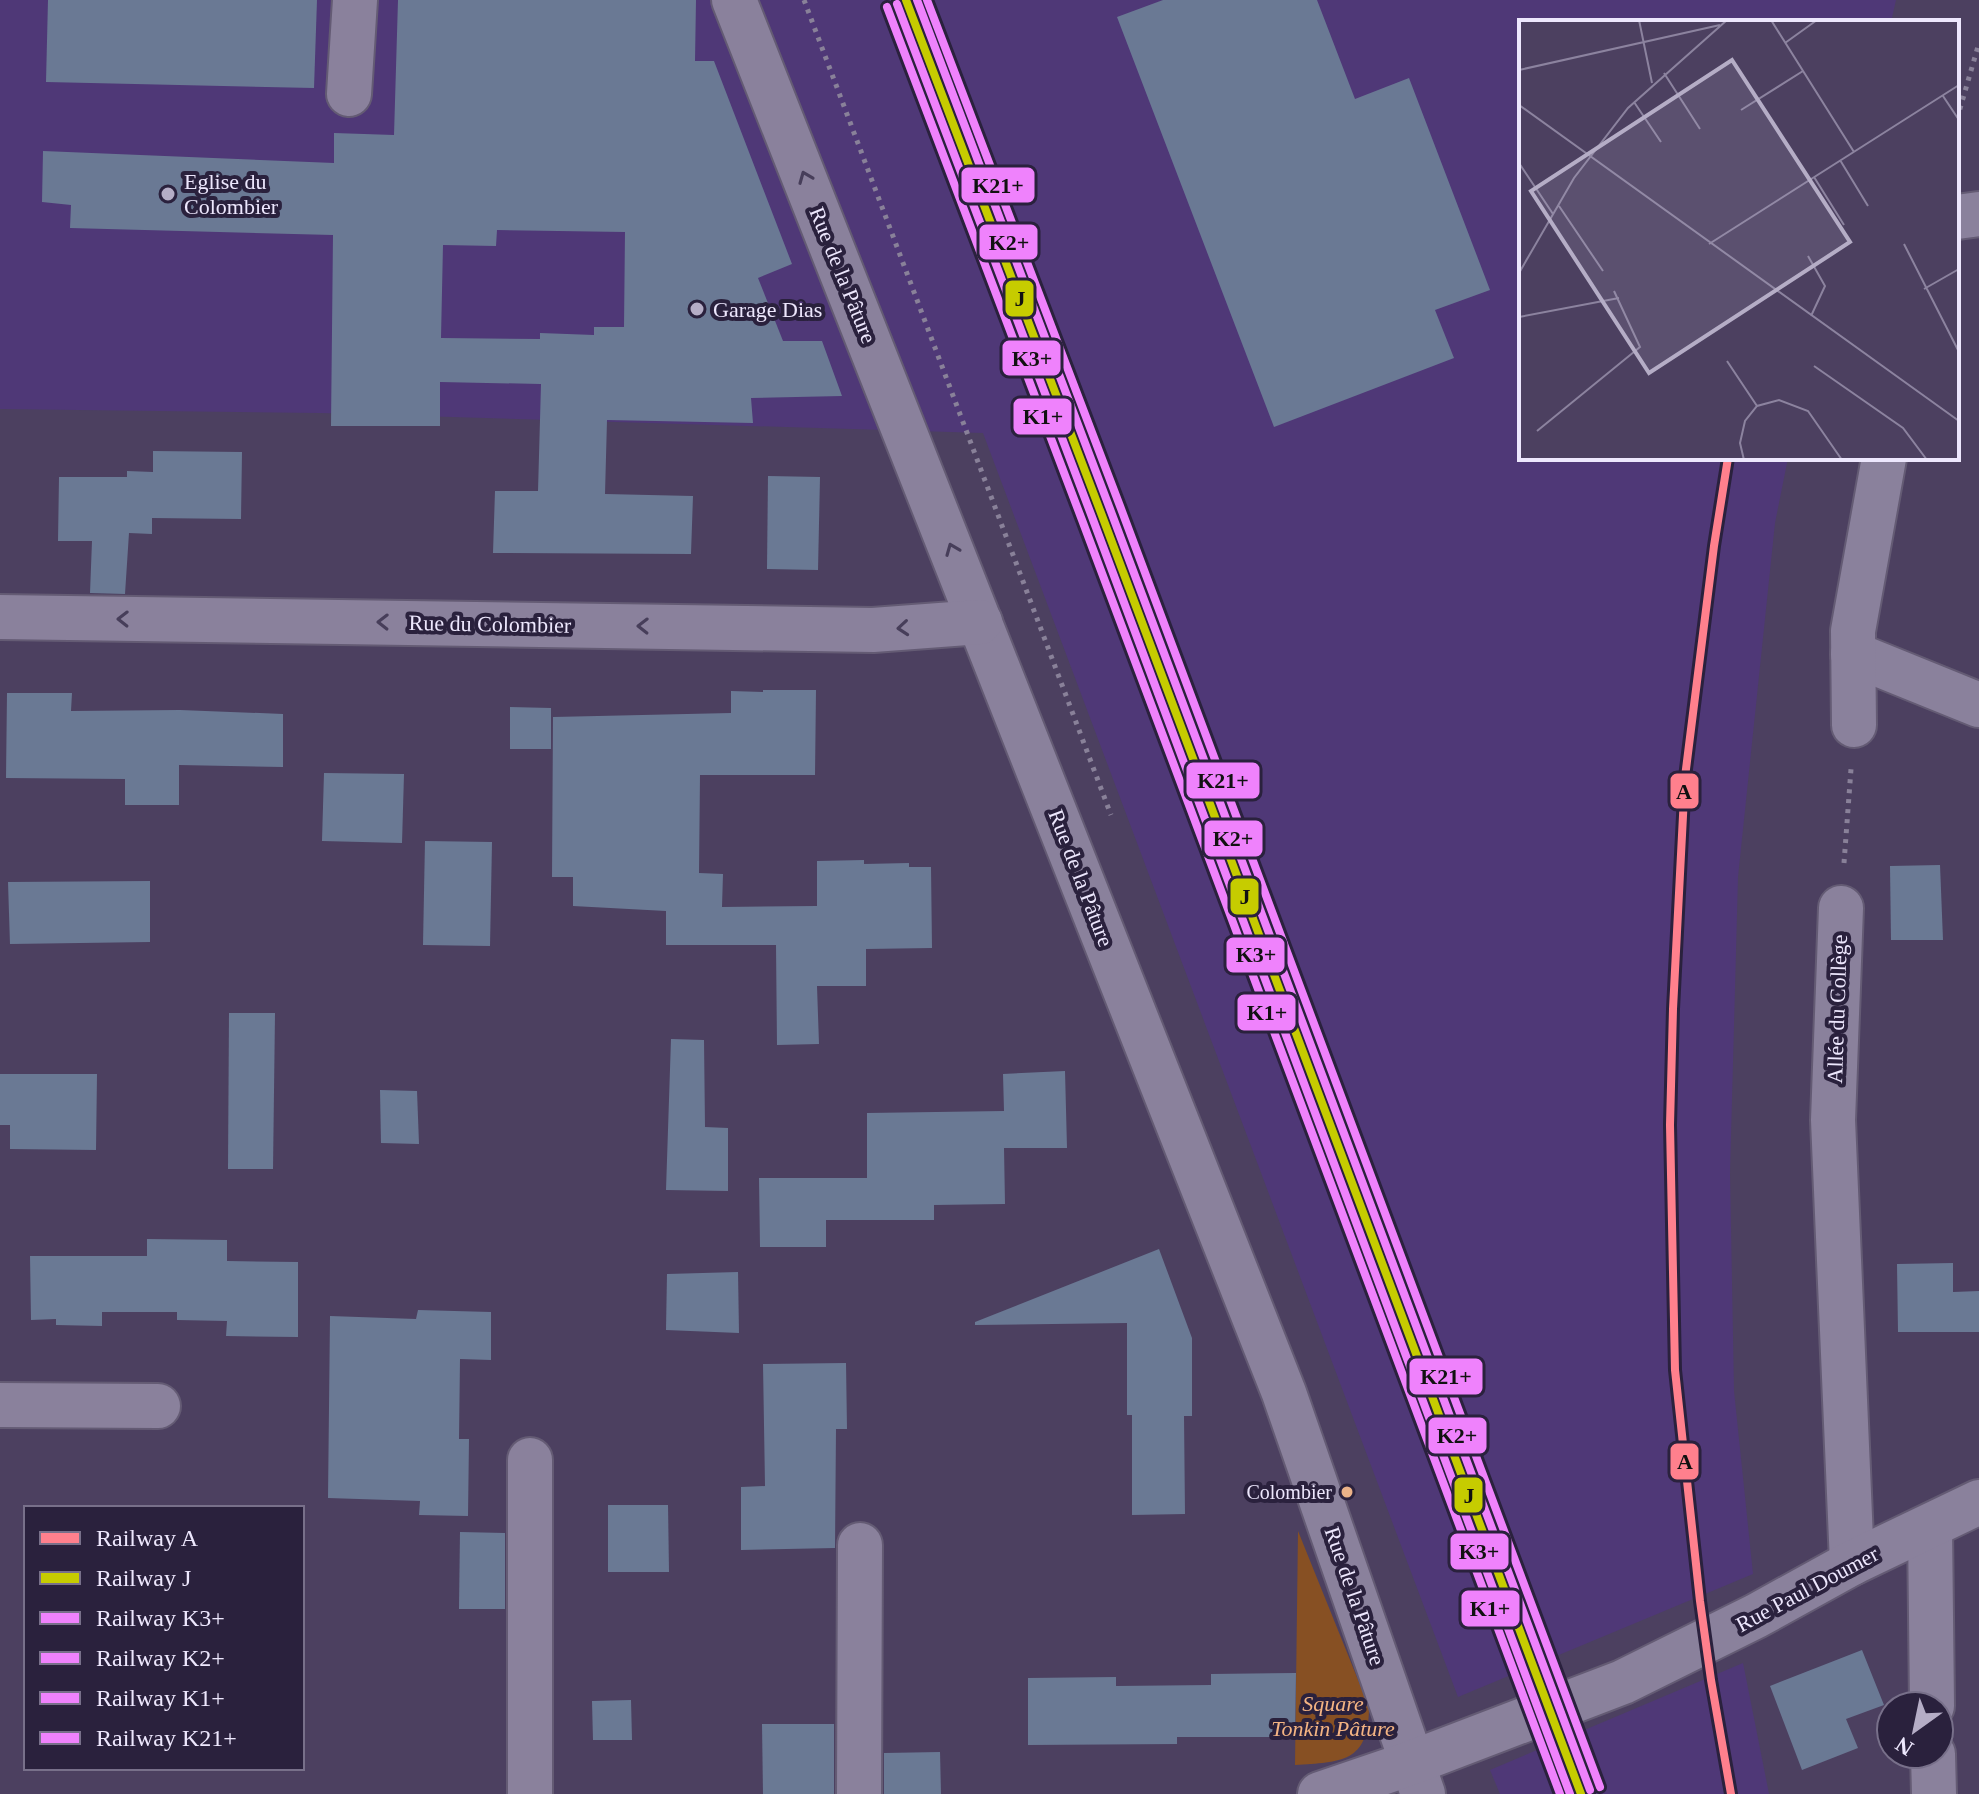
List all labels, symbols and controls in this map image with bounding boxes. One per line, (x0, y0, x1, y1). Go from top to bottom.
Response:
inset map (1519, 20, 1959, 460)
line badge: K21+ (960, 166, 1036, 204)
place label: Eglise du Colombier (184, 169, 279, 219)
one-way arrow (798, 171, 814, 185)
text: K21+ (972, 173, 1024, 198)
marker: Eglise du Colombier (159, 185, 177, 203)
street label: Rue de la Pâture (804, 203, 882, 347)
line badge: K2+ (978, 223, 1039, 261)
text: K2+ (989, 230, 1029, 255)
line badge: J (1004, 279, 1035, 318)
text: J (1015, 286, 1026, 311)
place label: Garage Dias (713, 297, 822, 322)
marker: Garage Dias (688, 300, 706, 318)
line badge: K3+ (1001, 339, 1062, 377)
text: K3+ (1012, 346, 1052, 371)
line badge: K1+ (1012, 397, 1073, 436)
text: K1+ (1023, 404, 1063, 429)
one-way arrow (945, 543, 962, 557)
one-way arrow (116, 610, 129, 628)
street label: Rue du Colombier (409, 610, 572, 638)
one-way arrow (376, 614, 389, 631)
one-way arrow (636, 618, 649, 635)
one-way arrow (896, 619, 909, 636)
line badge: K21+ (1185, 761, 1261, 800)
text: K21+ (1197, 768, 1249, 793)
line badge: A (1669, 772, 1700, 810)
text: A (1676, 779, 1692, 804)
street label: Rue de la Pâture (1043, 806, 1119, 950)
line badge: K2+ (1203, 819, 1264, 858)
text: K2+ (1213, 826, 1253, 851)
line badge: J (1229, 877, 1260, 916)
text: J (1240, 884, 1251, 909)
street label: Allée du Collège (1822, 934, 1852, 1084)
line badge: K3+ (1225, 936, 1286, 974)
text: K3+ (1236, 942, 1276, 967)
line badge: K1+ (1236, 993, 1297, 1032)
text: K1+ (1247, 1000, 1287, 1025)
line badge: K21+ (1408, 1357, 1484, 1396)
text: K21+ (1420, 1364, 1472, 1389)
line badge: K2+ (1427, 1416, 1488, 1455)
text: K2+ (1437, 1423, 1477, 1448)
line badge: A (1669, 1442, 1700, 1481)
text: A (1677, 1449, 1693, 1474)
line badge: J (1453, 1476, 1484, 1514)
place label: Colombier (1246, 1481, 1332, 1503)
text: J (1464, 1483, 1475, 1508)
marker: Colombier (1339, 1484, 1355, 1500)
legend (24, 1506, 304, 1770)
street label: Rue de la Pâture (1320, 1523, 1390, 1669)
text: Railway A (96, 1525, 199, 1551)
line badge: K3+ (1449, 1532, 1510, 1571)
text: K3+ (1459, 1539, 1499, 1564)
street label: Rue Paul Doumer (1732, 1541, 1883, 1637)
text: Railway J (96, 1565, 191, 1591)
line badge: K1+ (1460, 1589, 1521, 1628)
text: K1+ (1470, 1596, 1510, 1621)
text: Railway K3+ (96, 1605, 225, 1631)
text: Railway K2+ (96, 1645, 225, 1671)
text: Railway K1+ (96, 1685, 225, 1711)
north arrow (1875, 1690, 1955, 1770)
park label: Square Tonkin Pâture (1271, 1691, 1395, 1741)
text: Railway K21+ (96, 1725, 237, 1751)
text: N (1891, 1731, 1918, 1761)

